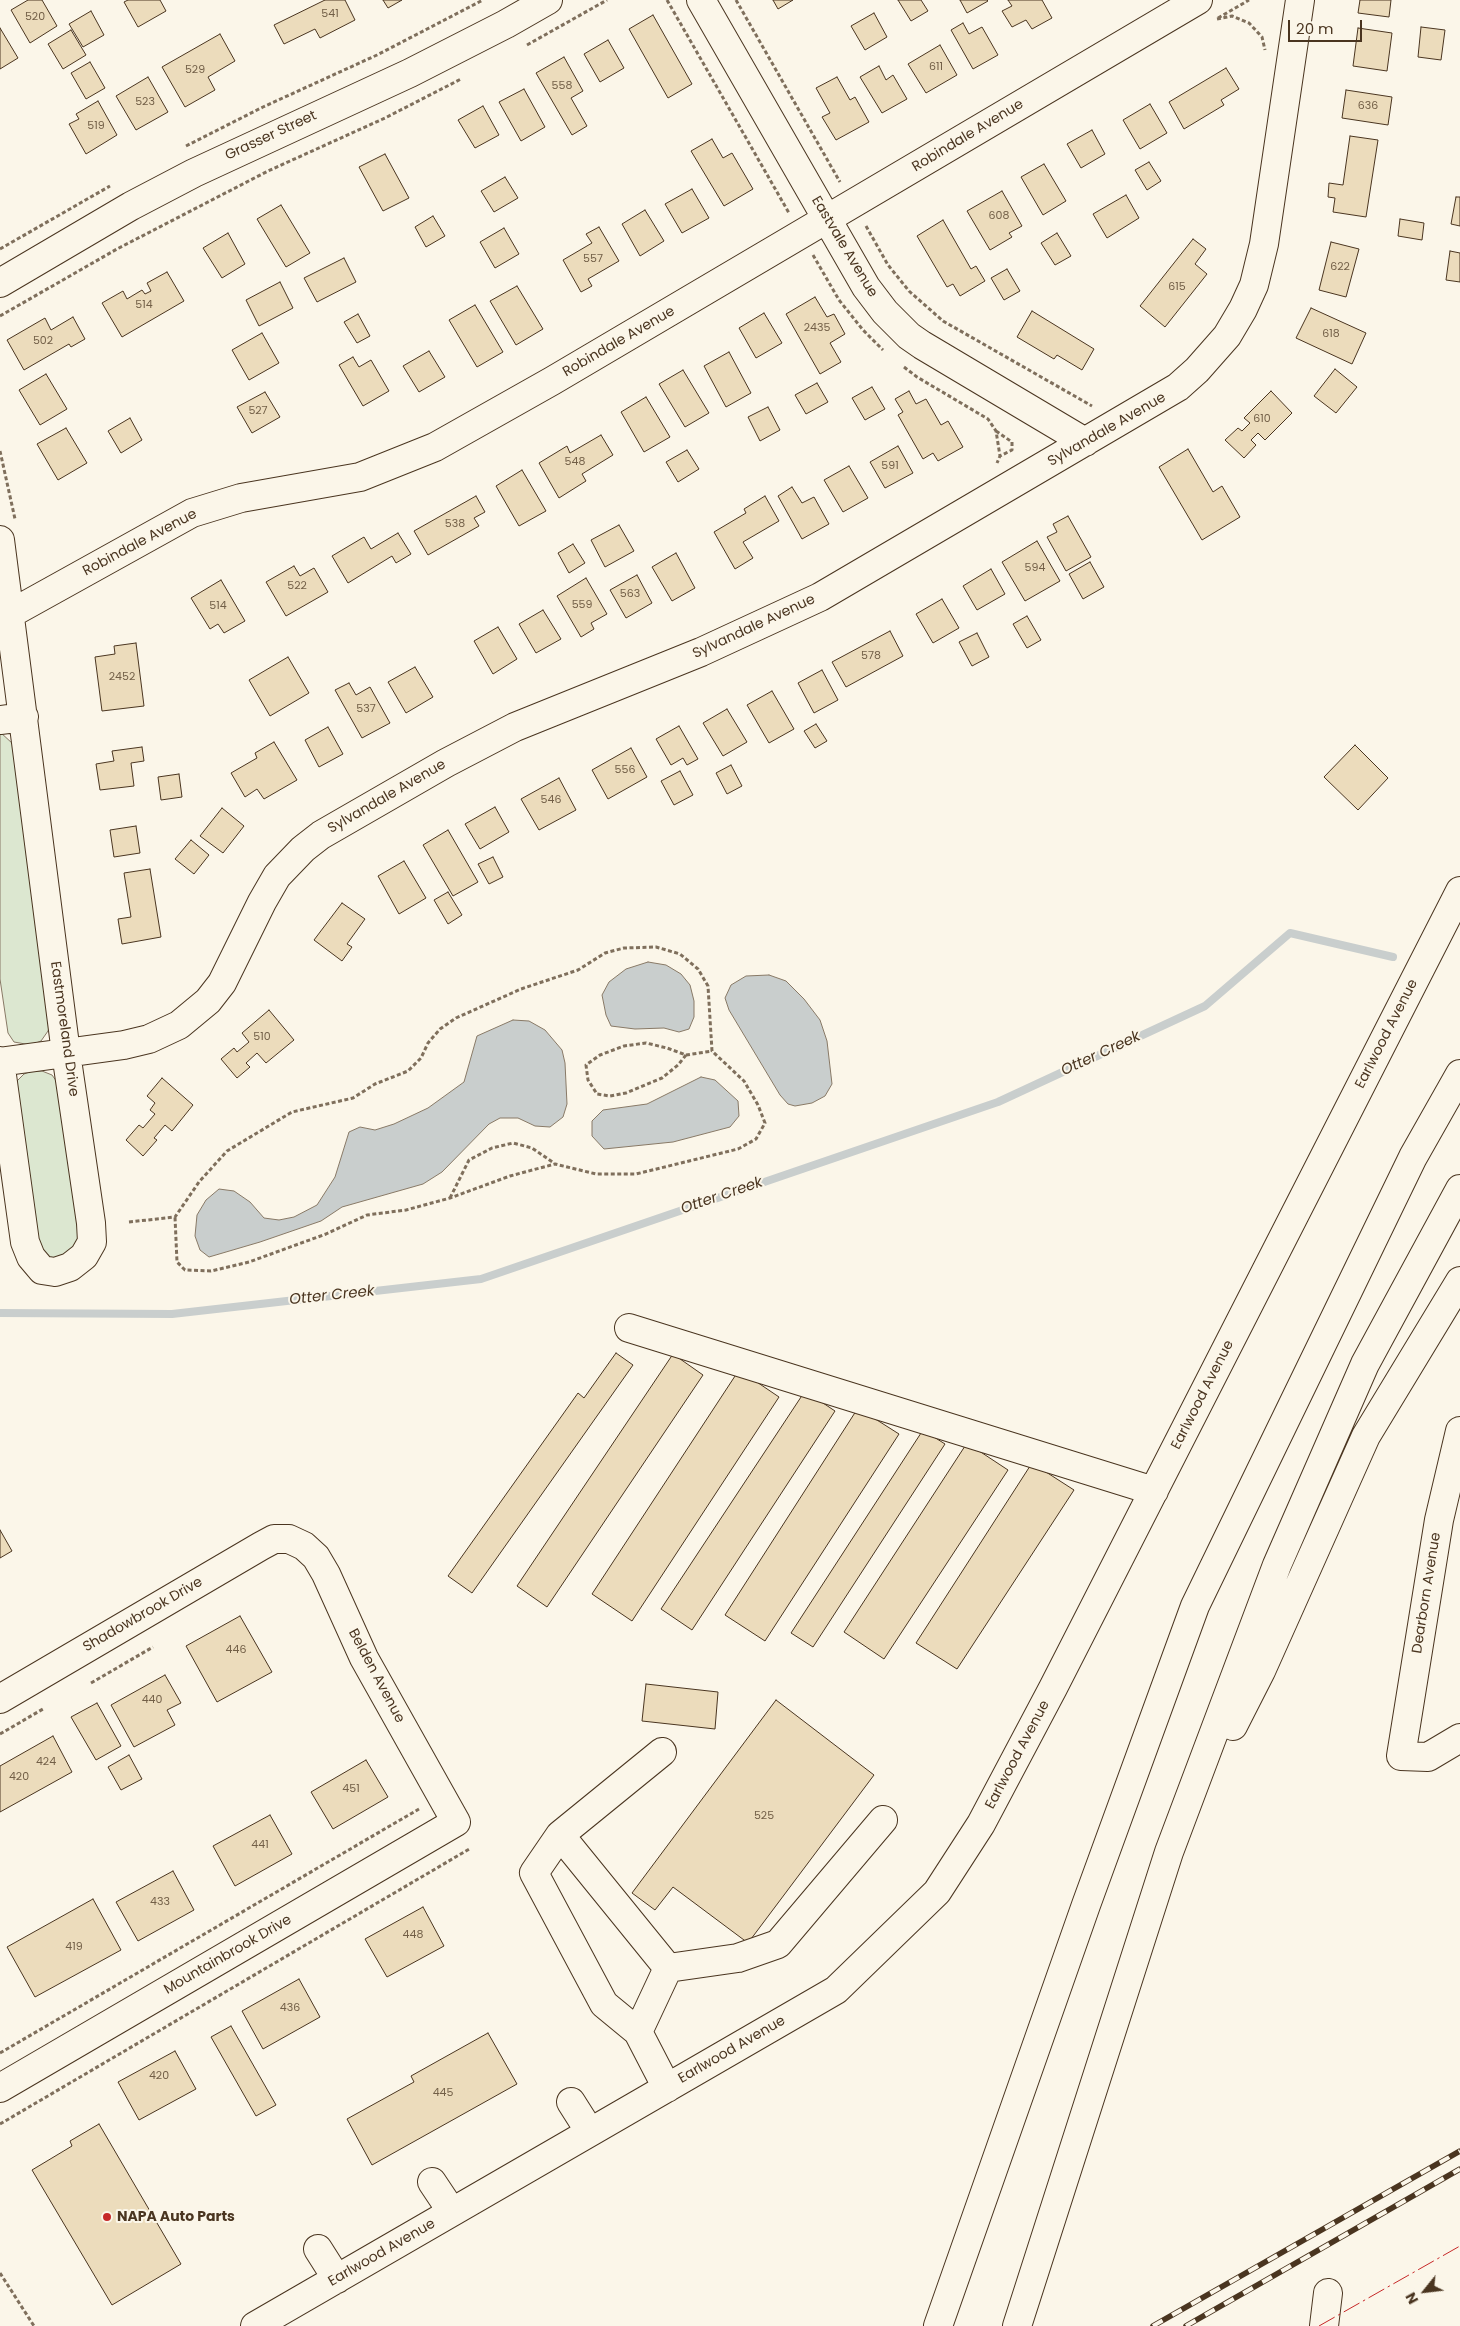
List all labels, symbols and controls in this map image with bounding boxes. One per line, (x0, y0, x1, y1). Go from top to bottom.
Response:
house number: 541 (321, 7, 339, 21)
house number: 520 (25, 10, 45, 24)
scale bar (1290, 10, 1364, 42)
text: 20 m (1296, 18, 1334, 39)
house number: 611 (929, 60, 943, 74)
house number: 529 (185, 63, 205, 77)
house number: 558 (552, 79, 572, 93)
house number: 523 (135, 95, 155, 109)
street label: Robindale Avenue (909, 96, 1027, 176)
house number: 636 (1358, 99, 1378, 113)
street label: Grasser Street (223, 108, 319, 164)
house number: 519 (87, 119, 105, 133)
street label: Eastvale Avenue (807, 193, 881, 301)
house number: 608 (989, 209, 1009, 223)
house number: 557 (583, 252, 603, 266)
house number: 622 (1330, 260, 1350, 274)
house number: 615 (1168, 280, 1186, 294)
house number: 514 (135, 298, 153, 312)
street label: Robindale Avenue (560, 303, 678, 381)
house number: 2435 (804, 321, 830, 335)
house number: 618 (1322, 327, 1340, 341)
house number: 502 (33, 334, 53, 348)
street label: Sylvandale Avenue (1045, 389, 1169, 471)
house number: 527 (248, 404, 268, 418)
house number: 610 (1253, 412, 1271, 426)
house number: 548 (565, 455, 585, 469)
house number: 591 (881, 459, 899, 473)
street label: Robindale Avenue (80, 506, 200, 580)
house number: 538 (445, 517, 465, 531)
house number: 594 (1025, 561, 1045, 575)
house number: 522 (287, 579, 307, 593)
house number: 563 (620, 587, 640, 601)
street label: Sylvandale Avenue (690, 591, 818, 663)
house number: 559 (572, 598, 592, 612)
house number: 514 (209, 599, 227, 613)
house number: 578 (861, 649, 881, 663)
house number: 2452 (109, 670, 135, 684)
house number: 537 (356, 702, 376, 716)
street label: Sylvandale Avenue (325, 756, 449, 838)
house number: 556 (615, 763, 635, 777)
house number: 546 (541, 793, 561, 807)
street label: Eastmoreland Drive (46, 960, 82, 1098)
street label: Earlwood Avenue (1352, 977, 1422, 1091)
water label: Otter Creek (1058, 1028, 1144, 1080)
house number: 510 (253, 1030, 271, 1044)
water label: Otter Creek (679, 1174, 765, 1218)
water label: Otter Creek (289, 1283, 375, 1309)
street label: Earlwood Avenue (1168, 1338, 1238, 1452)
street label: Dearborn Avenue (1409, 1531, 1445, 1655)
street label: Shadowbrook Drive (80, 1574, 206, 1656)
street label: Belden Avenue (344, 1626, 408, 1726)
house number: 446 (226, 1643, 246, 1657)
house number: 440 (142, 1693, 162, 1707)
street label: Earlwood Avenue (982, 1698, 1054, 1812)
house number: 424 (36, 1755, 56, 1769)
house number: 420 (9, 1770, 29, 1784)
house number: 451 (342, 1782, 360, 1796)
house number: 525 (754, 1809, 774, 1823)
house number: 441 (251, 1838, 269, 1852)
house number: 433 (150, 1895, 170, 1909)
street label: Mountainbrook Drive (161, 1912, 295, 1998)
house number: 448 (403, 1928, 423, 1942)
house number: 419 (65, 1940, 83, 1954)
house number: 436 (280, 2001, 300, 2015)
street label: Earlwood Avenue (676, 2013, 788, 2087)
house number: 420 (149, 2069, 169, 2083)
house number: 445 (433, 2086, 453, 2100)
place label: NAPA Auto Parts (117, 2209, 235, 2225)
marker: NAPA Auto Parts (101, 2211, 113, 2223)
street label: Earlwood Avenue (326, 2216, 438, 2290)
north arrow (1400, 2266, 1450, 2316)
text: N (1401, 2289, 1423, 2308)

